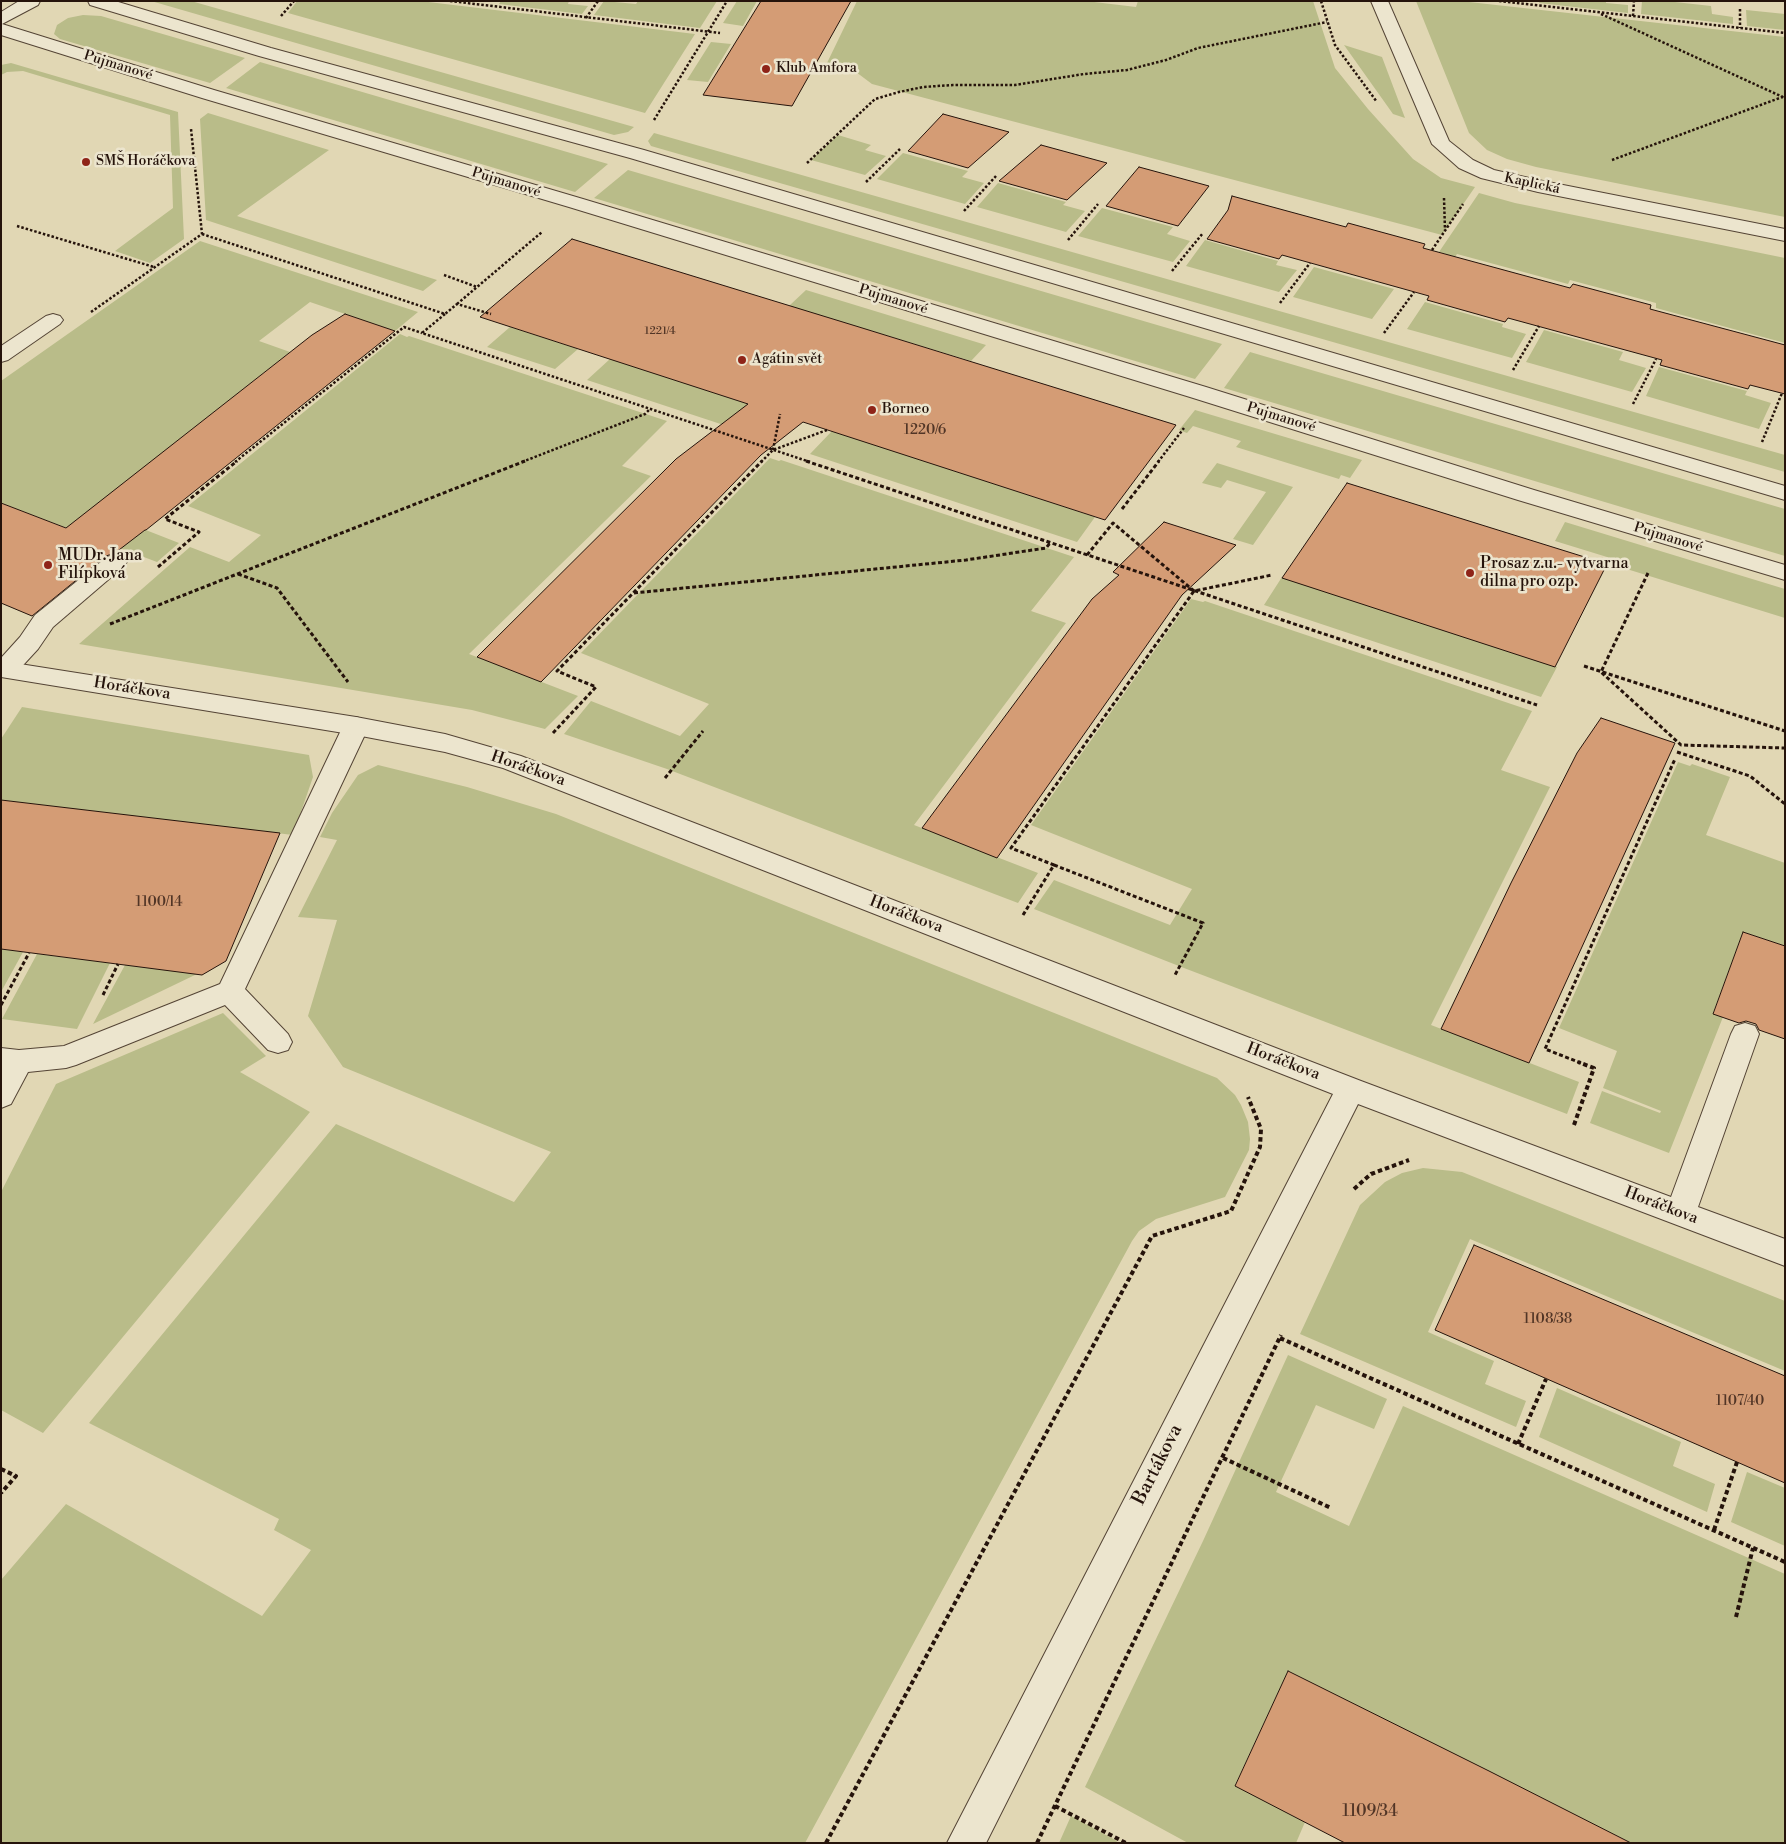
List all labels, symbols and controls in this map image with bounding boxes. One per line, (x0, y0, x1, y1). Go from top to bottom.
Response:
street label: Pujmanové (81, 48, 155, 84)
place label: Klub Amfora (776, 61, 857, 77)
marker: Klub Amfora (760, 63, 772, 75)
place label: SMŠ Horáčkova (96, 154, 195, 170)
marker: SMŠ Horáčkova (80, 156, 92, 168)
street label: Pujmanové (469, 165, 543, 201)
street label: Kaplická (1503, 170, 1561, 198)
street label: Pujmanové (856, 282, 930, 318)
house number: 1221/4 (644, 324, 676, 338)
place label: Agátin svět (752, 352, 822, 368)
marker: Agátin svět (736, 354, 748, 366)
street label: Pujmanové (1244, 400, 1318, 436)
place label: Borneo (882, 402, 929, 418)
marker: Borneo (866, 404, 878, 416)
house number: 1220/6 (904, 423, 946, 439)
street label: Pujmanové (1631, 520, 1705, 556)
place label: MUDr. Jana Filípková (58, 546, 142, 584)
place label: Prosaz z.u.- vytvarna dilna pro ozp. (1480, 554, 1629, 592)
marker: MUDr. Jana Filípková (42, 559, 54, 571)
marker: Prosaz z.u.- vytvarna dilna pro ozp. (1464, 567, 1476, 579)
street label: Horáčkova (92, 673, 172, 705)
street label: Horáčkova (488, 747, 568, 791)
street label: Horáčkova (866, 892, 946, 938)
house number: 1100/14 (135, 895, 183, 911)
street label: Horáčkova (1243, 1039, 1323, 1085)
street label: Horáčkova (1621, 1183, 1701, 1229)
house number: 1108/38 (1524, 1312, 1572, 1328)
house number: 1107/40 (1716, 1394, 1764, 1410)
street label: Bartákova (1128, 1421, 1188, 1509)
house number: 1109/34 (1342, 1802, 1398, 1822)

